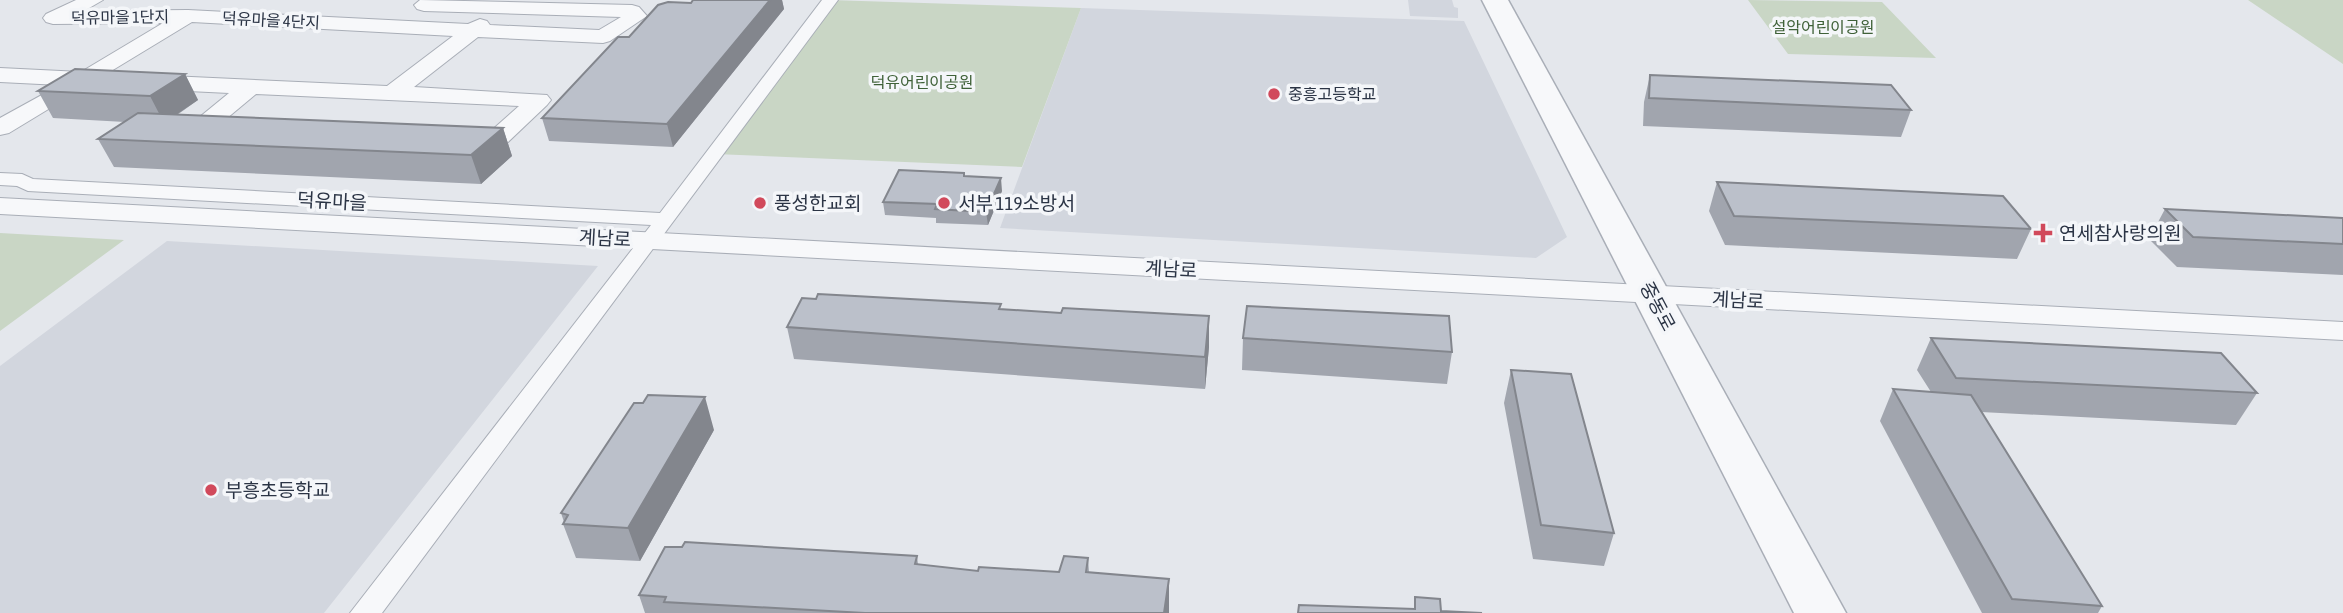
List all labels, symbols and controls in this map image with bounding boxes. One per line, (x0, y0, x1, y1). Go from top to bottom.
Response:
street label: 덕유마을 1단지 (71, 7, 169, 27)
street label: 덕유마을 4단지 (222, 8, 320, 32)
park label: 설악어린이공원 (1771, 18, 1875, 36)
park label: 덕유어린이공원 (870, 73, 974, 91)
place label: 중흥고등학교 (1288, 85, 1376, 103)
marker: 중흥고등학교 (1266, 86, 1282, 102)
street label: 덕유마을 (297, 188, 367, 214)
place label: 풍성한교회 (774, 192, 861, 214)
place label: 서부 119소방서 (958, 192, 1075, 214)
marker: 풍성한교회 (752, 195, 768, 211)
marker: 서부 119소방서 (936, 195, 952, 211)
place label: 연세참사랑의원 (2059, 222, 2181, 244)
marker: 연세참사랑의원 (2033, 223, 2053, 243)
street label: 계남로 (578, 226, 632, 250)
street label: 계남로 (1144, 257, 1198, 281)
street label: 중동로 (1636, 278, 1680, 334)
street label: 계남로 (1711, 288, 1765, 312)
place label: 부흥초등학교 (225, 479, 330, 501)
marker: 부흥초등학교 (203, 482, 219, 498)

